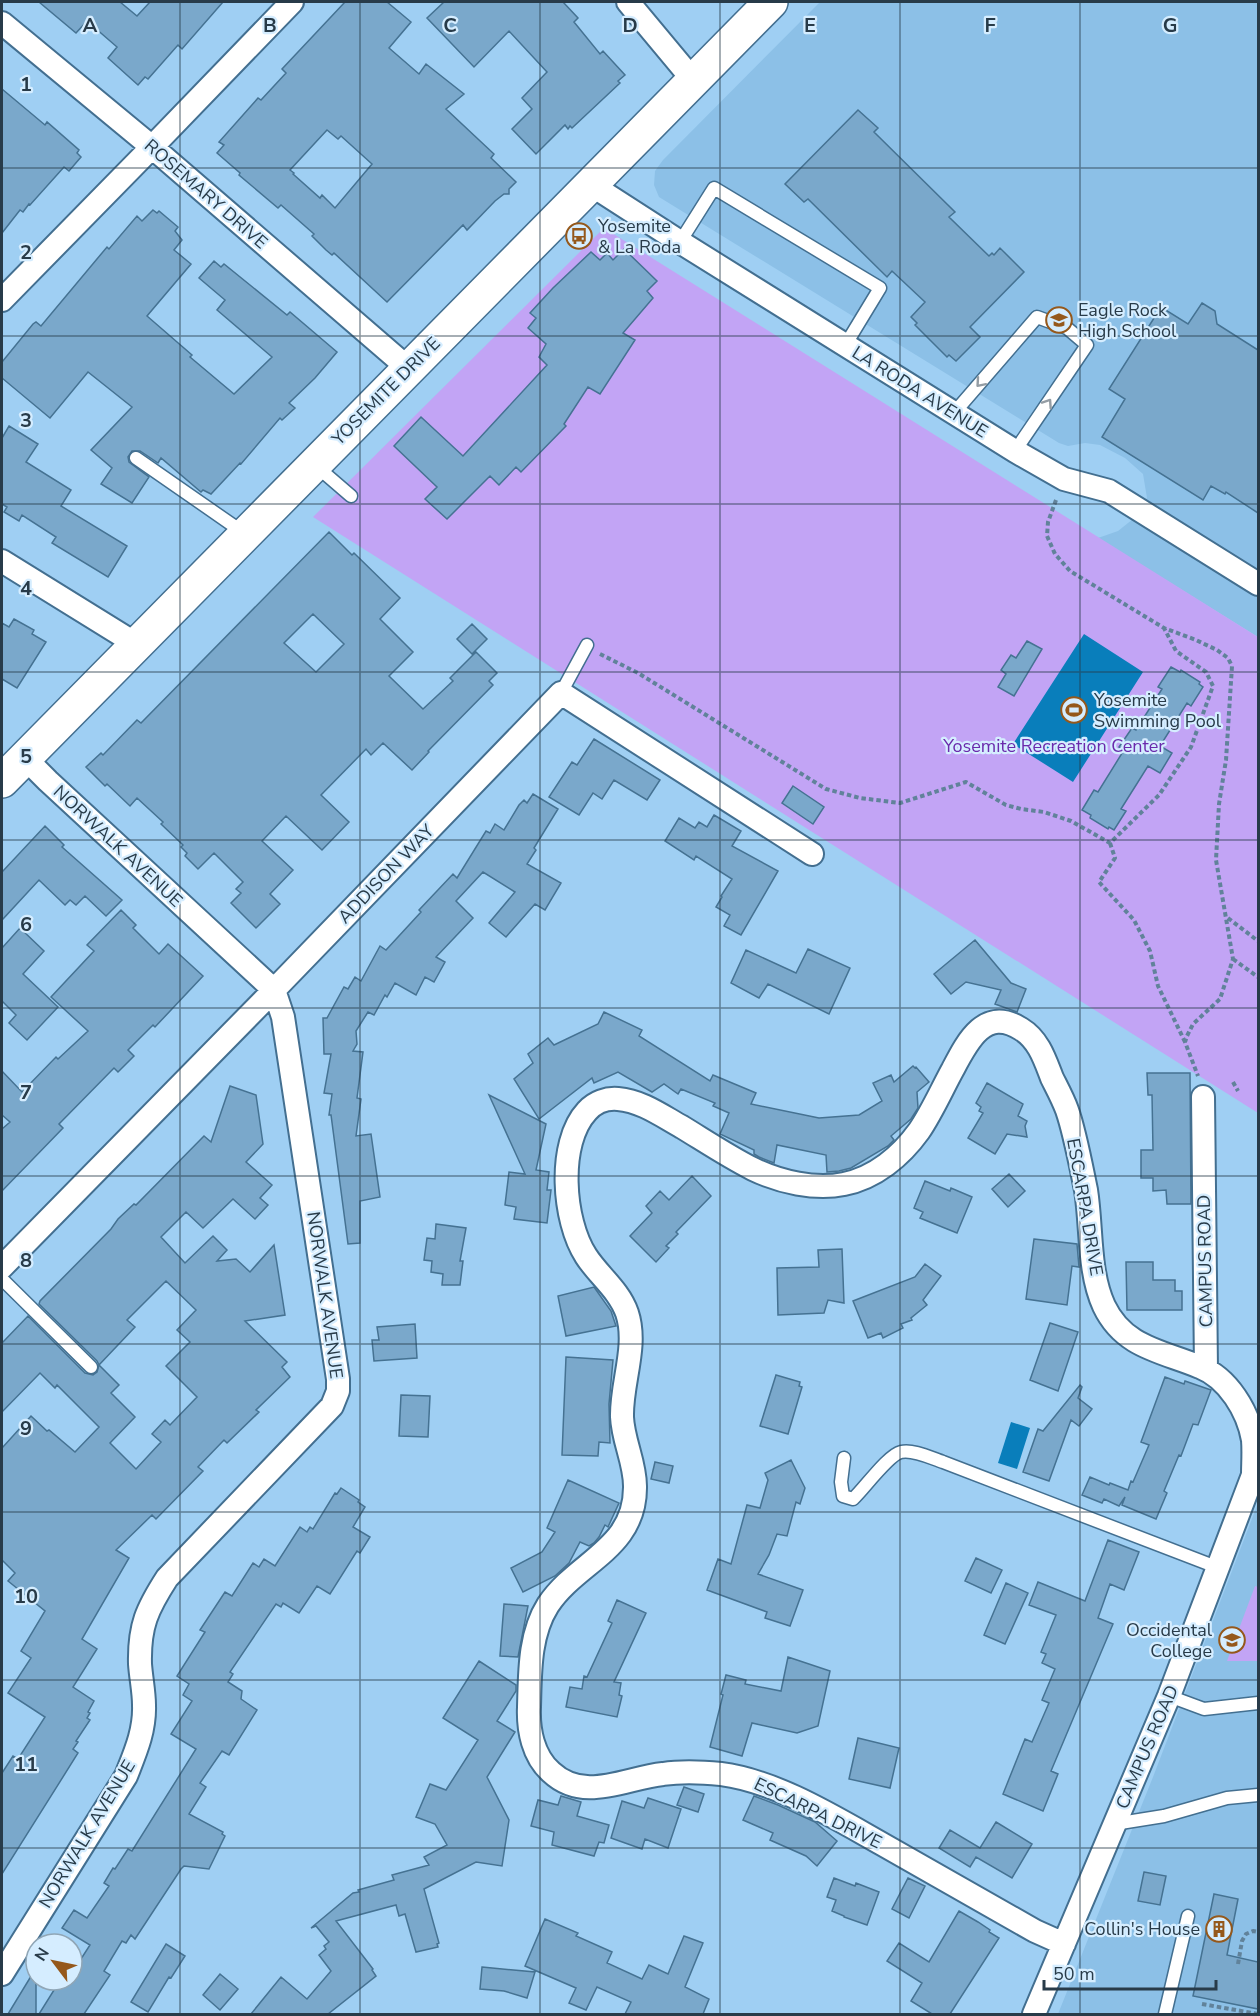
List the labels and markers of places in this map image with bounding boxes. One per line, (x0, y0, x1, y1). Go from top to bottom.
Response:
place label: Yosemite & La Roda (597, 214, 681, 259)
bus stop icon: Yosemite & La Roda (564, 221, 594, 251)
place label: Eagle Rock High School (1078, 298, 1177, 343)
school or university icon: Eagle Rock High School (1044, 305, 1074, 335)
place label: Yosemite Swimming Pool (1093, 688, 1222, 733)
sports icon: Yosemite Swimming Pool (1059, 695, 1089, 725)
place label: Occidental College (1126, 1618, 1213, 1663)
school or university icon: Occidental College (1217, 1625, 1247, 1655)
building icon: Collin's House (1204, 1914, 1234, 1944)
place label: Collin's House (1084, 1917, 1200, 1941)

